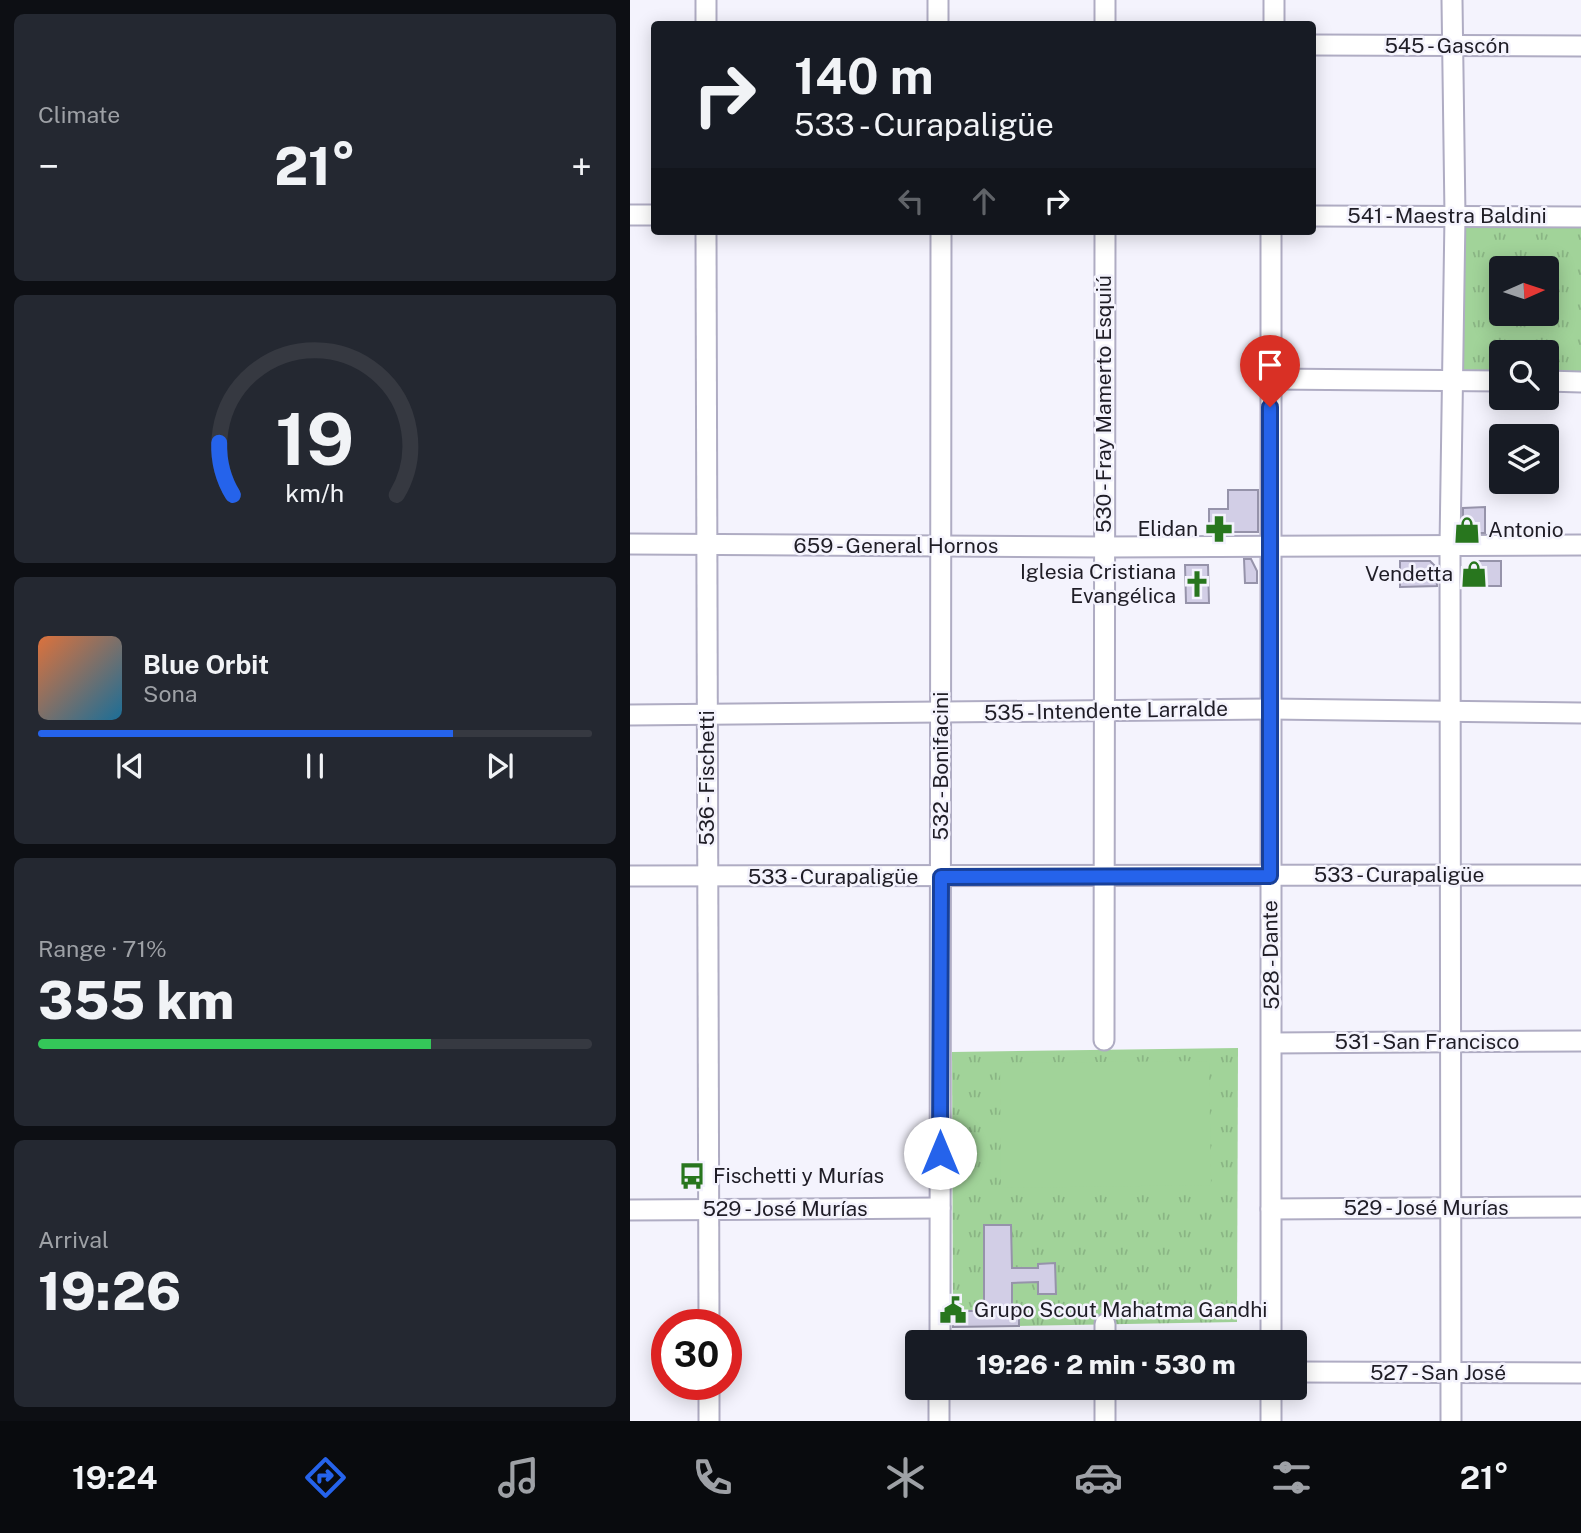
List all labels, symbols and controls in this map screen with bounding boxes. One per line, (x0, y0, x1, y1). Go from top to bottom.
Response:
street label: 545 - Gascón (1384, 33, 1510, 58)
text: 140 m (794, 47, 934, 105)
icon: right (679, 49, 770, 140)
text: Climate (38, 101, 120, 128)
text: 533 - Curapaligüe (794, 106, 1054, 143)
text: 21° (274, 136, 356, 197)
text: − (38, 144, 59, 189)
text: + (571, 144, 592, 189)
icon: left (892, 182, 930, 220)
icon: ahead (965, 182, 1003, 220)
icon: right (1038, 182, 1076, 220)
street label: 541 - Maestra Baldini (1347, 203, 1547, 228)
north arrow (1489, 256, 1559, 326)
map controls (1489, 256, 1559, 494)
street label: 530 - Fray Mamerto Esquiú (1091, 275, 1116, 533)
pin (1240, 335, 1300, 407)
button: search (1489, 340, 1559, 410)
icon: arrive (1251, 346, 1289, 384)
text: 19 (275, 397, 355, 482)
button: layers (1489, 424, 1559, 494)
text: km/h (286, 478, 344, 508)
pharmacy icon: Elidan (1204, 514, 1234, 544)
shop icon: Antonio (1452, 515, 1482, 545)
place label: Elidan (1138, 516, 1198, 541)
place label: Antonio (1488, 517, 1564, 542)
street label: 659 - General Hornos (794, 533, 998, 558)
place label: Iglesia Cristiana Evangélica (1020, 559, 1176, 608)
shop icon: Vendetta (1459, 559, 1489, 589)
place label: Vendetta (1365, 561, 1453, 586)
church icon: Iglesia Cristiana Evangélica (1182, 569, 1212, 599)
text: Blue Orbit (143, 649, 269, 680)
text: Sona (143, 680, 197, 707)
street label: 532 - Bonifacini (928, 692, 953, 840)
street label: 535 - Intendente Larralde (984, 696, 1228, 725)
street label: 536 - Fischetti (694, 710, 719, 846)
icon: previous (111, 747, 149, 785)
icon: pause (296, 747, 334, 785)
icon: next (481, 747, 519, 785)
street label: 533 - Curapaligüe (1314, 862, 1484, 887)
street label: 533 - Curapaligüe (748, 864, 918, 889)
street label: 528 - Dante (1257, 900, 1284, 1010)
text: Range · 71% (38, 935, 167, 962)
text: 355 km (38, 970, 234, 1031)
street label: 531 - San Francisco (1335, 1029, 1519, 1054)
position arrow (903, 1116, 977, 1190)
bus stop icon: Fischetti y Murías (677, 1161, 707, 1191)
place label: Fischetti y Murías (713, 1163, 884, 1188)
street label: 529 - José Murías (1343, 1195, 1509, 1220)
street label: 529 - José Murías (702, 1196, 868, 1221)
text: Arrival (38, 1226, 109, 1253)
text: 19:26 (38, 1261, 181, 1322)
public building icon: Grupo Scout Mahatma Gandhi (938, 1295, 968, 1325)
place label: Grupo Scout Mahatma Gandhi (974, 1297, 1267, 1322)
speed limit sign: 30 (651, 1309, 742, 1400)
text: 19:26 · 2 min · 530 m (976, 1349, 1236, 1380)
street label: 527 - San José (1370, 1360, 1506, 1385)
icon: directions (301, 1453, 350, 1502)
icon: music (494, 1453, 543, 1502)
icon: phone (688, 1453, 737, 1502)
icon: climate (881, 1453, 930, 1502)
icon: car (1074, 1453, 1123, 1502)
icon: filters (1267, 1453, 1316, 1502)
text: 19:24 (72, 1459, 157, 1496)
text: 21° (1460, 1459, 1509, 1496)

